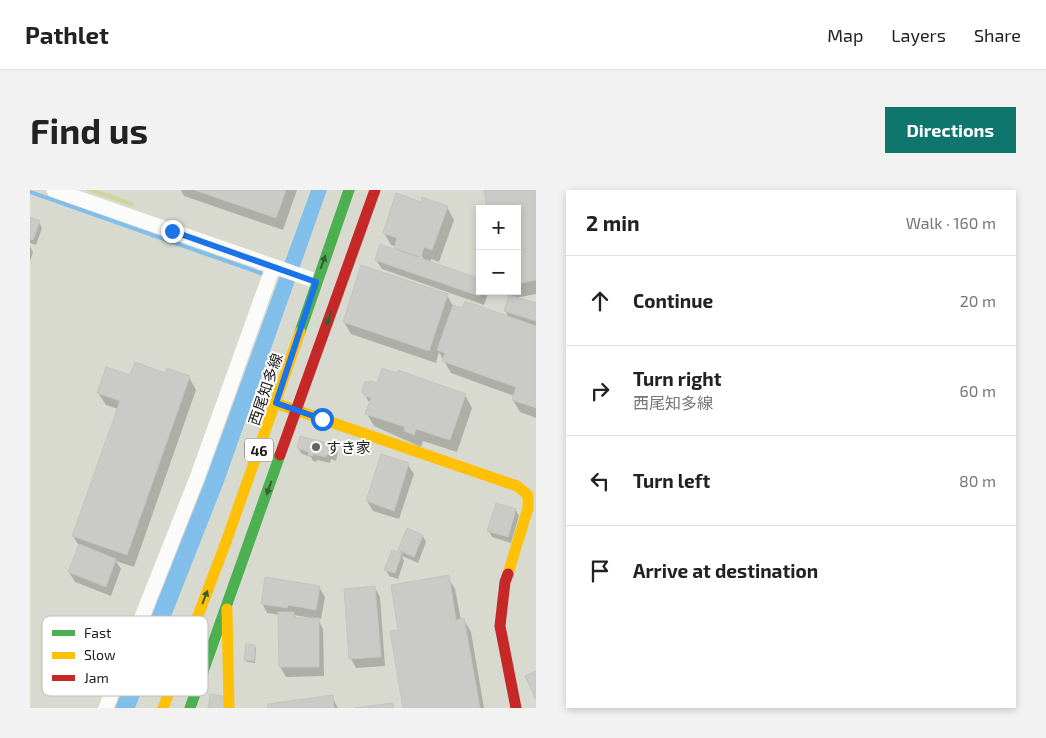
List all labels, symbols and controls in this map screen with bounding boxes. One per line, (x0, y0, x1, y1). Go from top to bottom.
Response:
text: Pathlet (25, 20, 109, 49)
text: Map (827, 24, 863, 46)
text: Layers (891, 24, 946, 46)
text: Share (974, 24, 1021, 46)
button: Directions (885, 107, 1016, 153)
text: Find us (30, 109, 148, 151)
map controls (476, 205, 521, 295)
button: + (476, 205, 521, 250)
text: 2 min (586, 210, 640, 235)
text: Walk · 160 m (906, 213, 996, 232)
route end (161, 220, 184, 243)
button: − (476, 250, 521, 295)
one-way arrow (320, 255, 327, 270)
icon: ahead (586, 287, 614, 315)
text: Continue (633, 289, 713, 312)
text: 20 m (960, 291, 996, 310)
one-way arrow (325, 311, 332, 326)
street label: 西尾知多線 (244, 351, 286, 427)
text: Turn right (633, 367, 721, 390)
icon: right (586, 377, 614, 405)
text: 60 m (960, 381, 996, 400)
text: 西尾知多線 (633, 393, 713, 412)
route start (311, 408, 334, 431)
road number: 46 (245, 438, 273, 462)
place label: すき家 (326, 438, 371, 456)
marker: すき家 (310, 441, 322, 453)
icon: left (586, 467, 614, 495)
text: Turn left (633, 469, 710, 492)
text: 80 m (959, 471, 996, 490)
one-way arrow (265, 481, 273, 496)
icon: arrive (586, 557, 614, 585)
text: Arrive at destination (633, 559, 818, 582)
one-way arrow (201, 589, 209, 604)
legend (42, 616, 208, 696)
text: Fast (84, 624, 111, 641)
text: Slow (84, 646, 116, 663)
text: Jam (84, 669, 109, 686)

